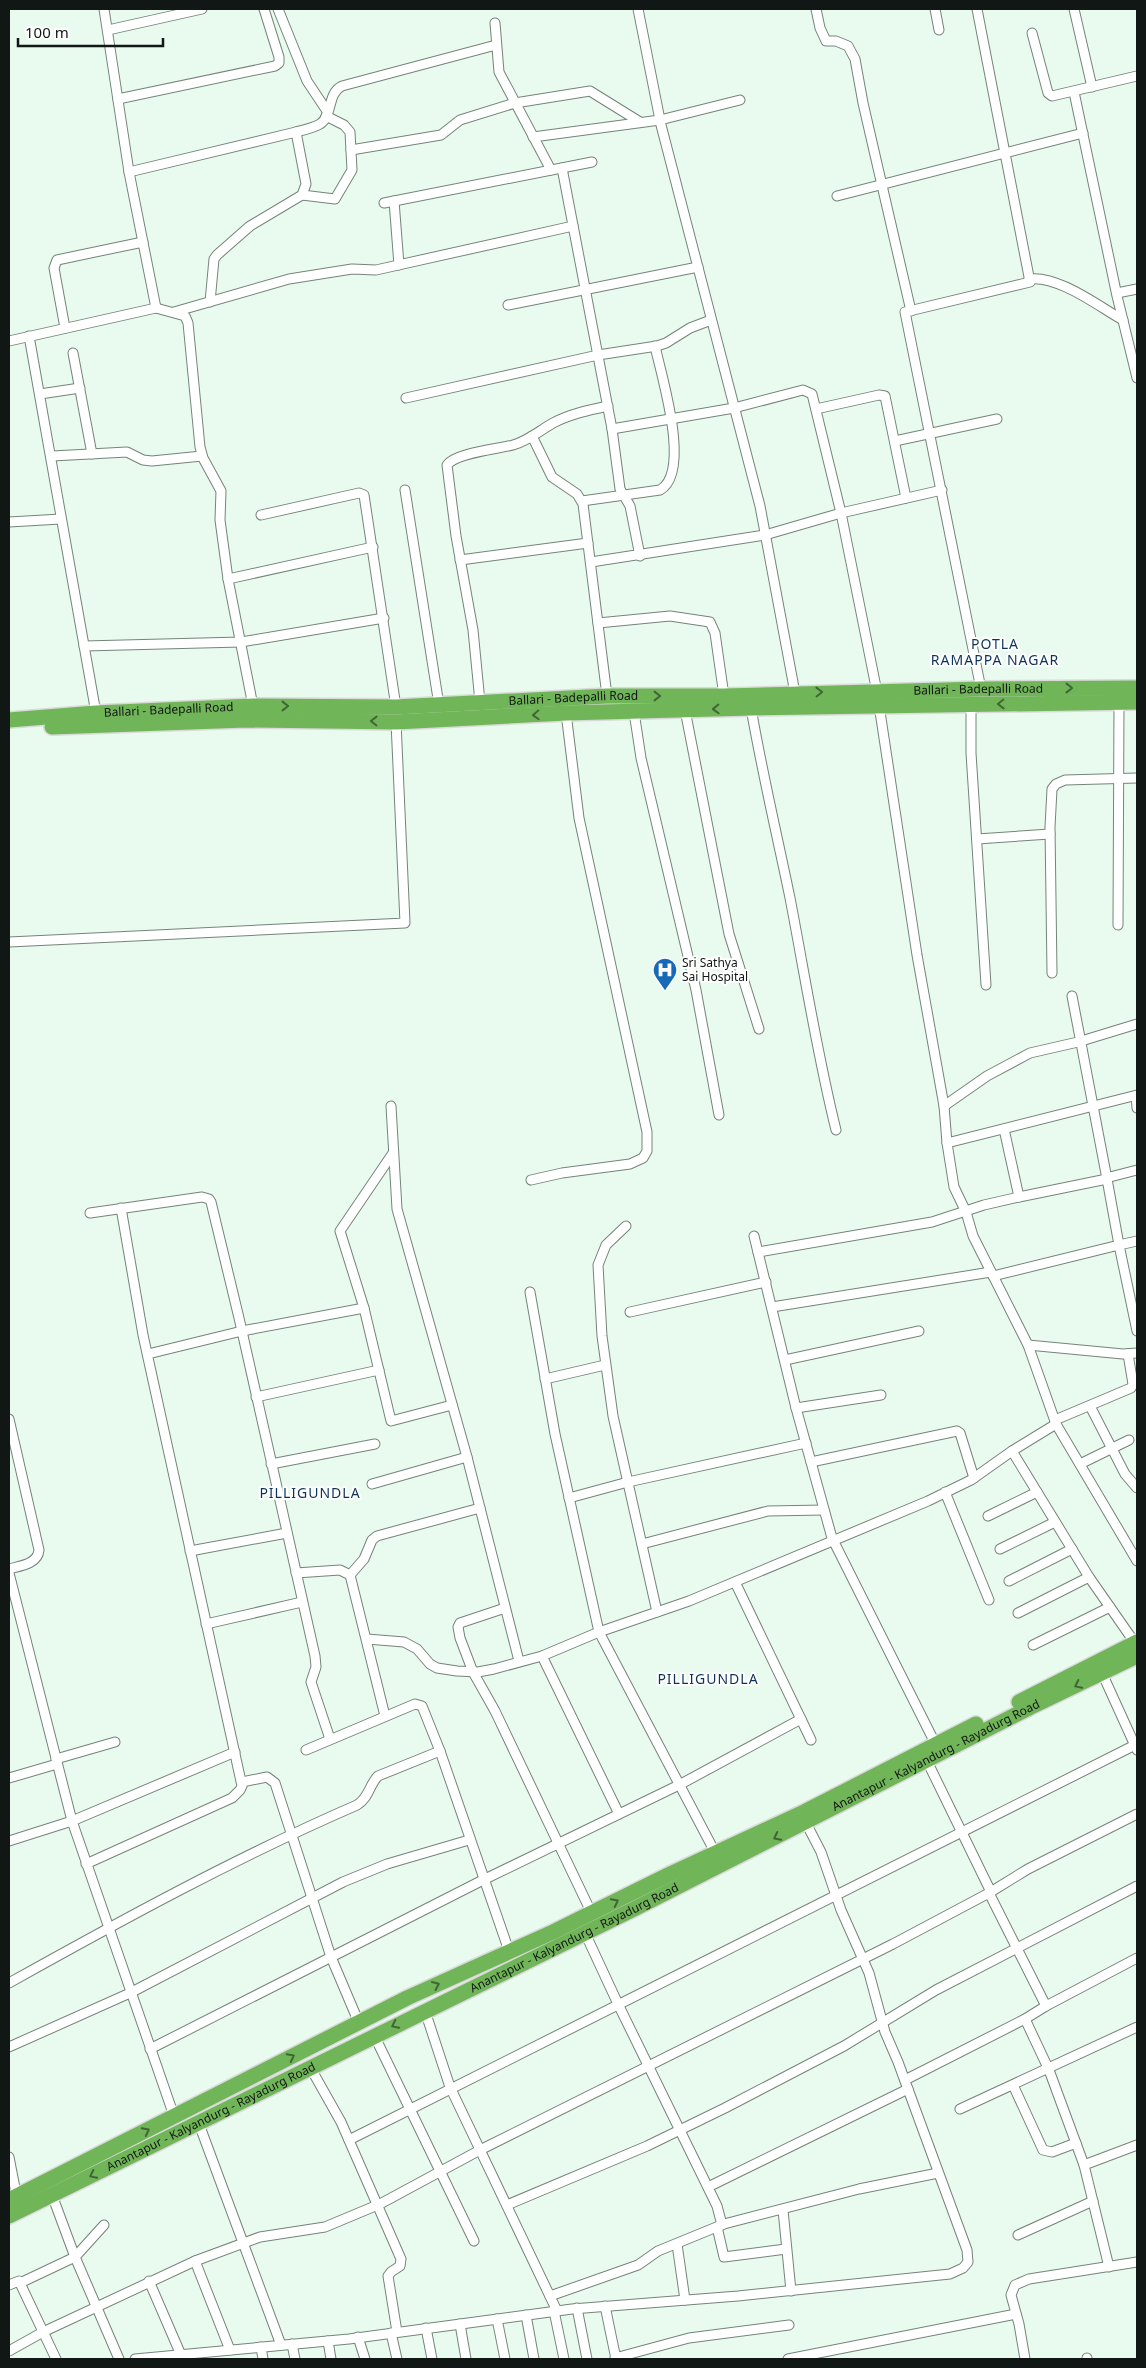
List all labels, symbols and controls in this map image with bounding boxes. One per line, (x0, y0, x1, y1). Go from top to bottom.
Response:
scale bar (18, 15, 162, 47)
text: 100 m (25, 22, 69, 42)
district label: POTLA RAMAPPA NAGAR (931, 634, 1059, 669)
street label: Ballari - Badepalli Road (913, 680, 1043, 699)
one-way arrow (1066, 683, 1073, 693)
street label: Ballari - Badepalli Road (508, 687, 638, 709)
one-way arrow (815, 687, 823, 698)
one-way arrow (654, 691, 661, 701)
street label: Ballari - Badepalli Road (103, 698, 234, 721)
one-way arrow (997, 699, 1004, 709)
one-way arrow (281, 701, 289, 711)
one-way arrow (712, 704, 720, 714)
one-way arrow (532, 709, 540, 720)
one-way arrow (370, 716, 378, 726)
place label: Sri Sathya Sai Hospital (682, 954, 748, 985)
hospital icon: Sri Sathya Sai Hospital (652, 957, 678, 991)
district label: PILLIGUNDLA (259, 1483, 361, 1502)
district label: PILLIGUNDLA (657, 1669, 759, 1688)
one-way arrow (1074, 1679, 1083, 1689)
street label: Anantapur - Kalyandurg - Rayadurg Road (829, 1695, 1042, 1815)
one-way arrow (773, 1831, 782, 1841)
street label: Anantapur - Kalyandurg - Rayadurg Road (467, 1879, 681, 1996)
one-way arrow (610, 1898, 619, 1908)
one-way arrow (431, 1980, 440, 1991)
one-way arrow (391, 2019, 400, 2029)
one-way arrow (286, 2053, 295, 2063)
street label: Anantapur - Kalyandurg - Rayadurg Road (103, 2058, 318, 2175)
one-way arrow (141, 2127, 150, 2137)
one-way arrow (89, 2169, 98, 2179)

